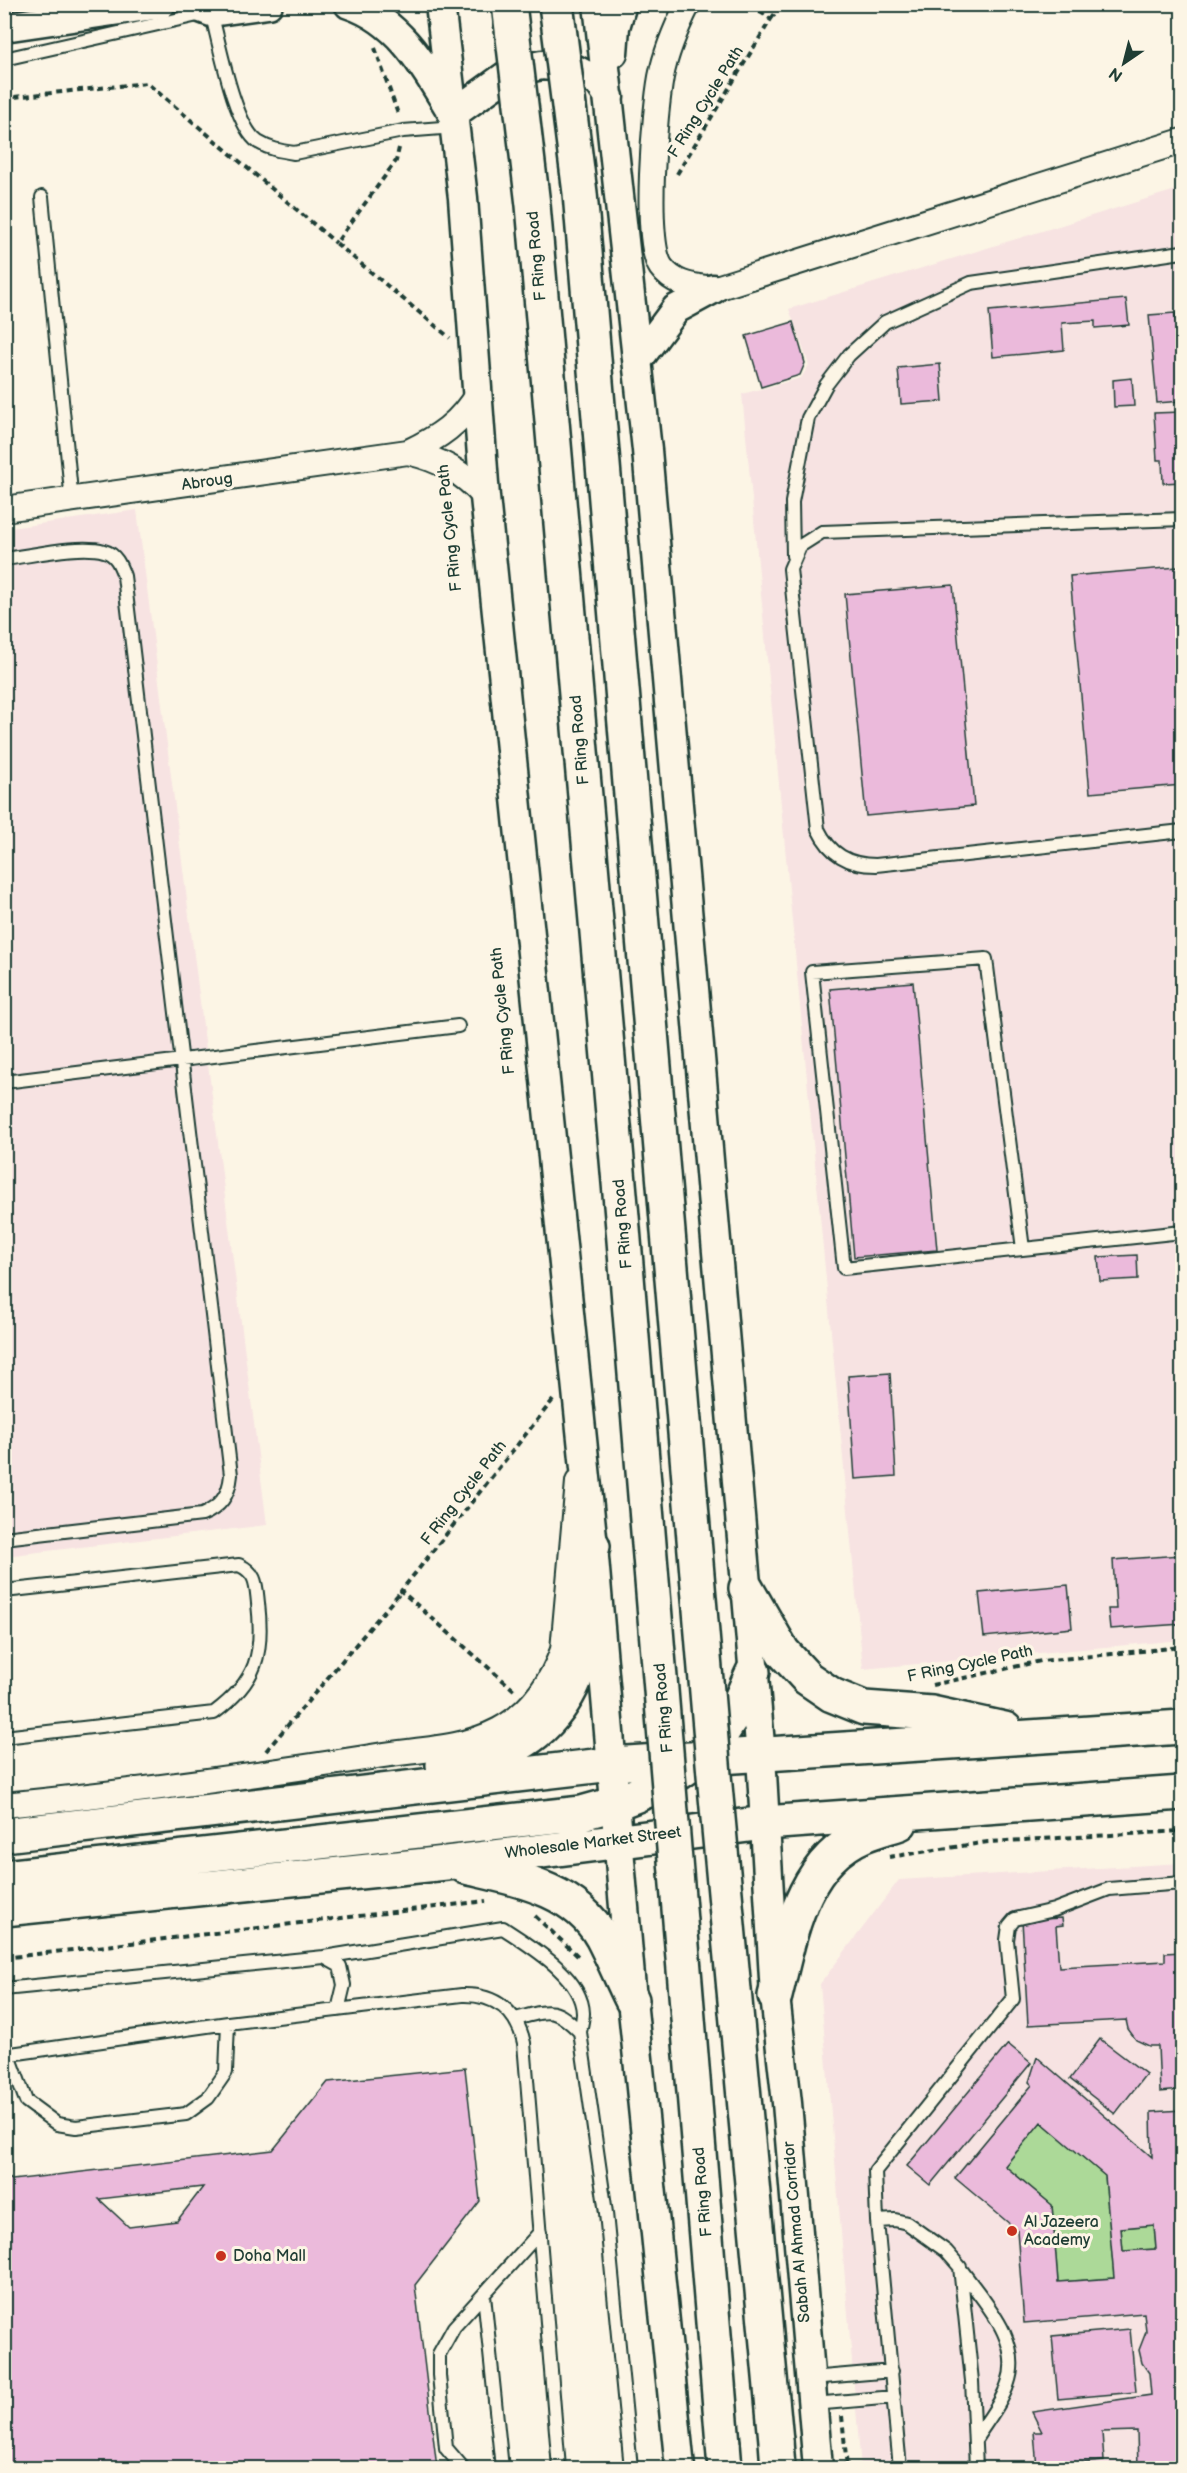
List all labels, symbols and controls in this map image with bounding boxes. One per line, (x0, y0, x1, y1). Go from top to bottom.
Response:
north arrow (1094, 33, 1154, 93)
street label: F Ring Cycle Path (664, 43, 748, 161)
text: N (1106, 63, 1127, 85)
street label: F Ring Road (524, 210, 550, 302)
street label: F Ring Cycle Path (434, 463, 466, 593)
street label: Abroug (180, 469, 234, 495)
street label: F Ring Road (567, 694, 593, 786)
street label: F Ring Cycle Path (487, 946, 519, 1076)
street label: F Ring Road (610, 1178, 636, 1270)
street label: F Ring Cycle Path (417, 1437, 511, 1549)
street label: F Ring Cycle Path (906, 1641, 1035, 1687)
street label: F Ring Road (651, 1662, 677, 1754)
street label: Wholesale Market Street (504, 1823, 682, 1863)
street label: Sabah Al Ahmad Corridor (780, 2140, 814, 2323)
street label: F Ring Road (690, 2146, 716, 2238)
place label: Al Jazeera Academy (1024, 2213, 1099, 2250)
marker: Al Jazeera Academy (1005, 2224, 1019, 2238)
place label: Doha Mall (233, 2247, 306, 2266)
marker: Doha Mall (214, 2249, 228, 2263)

